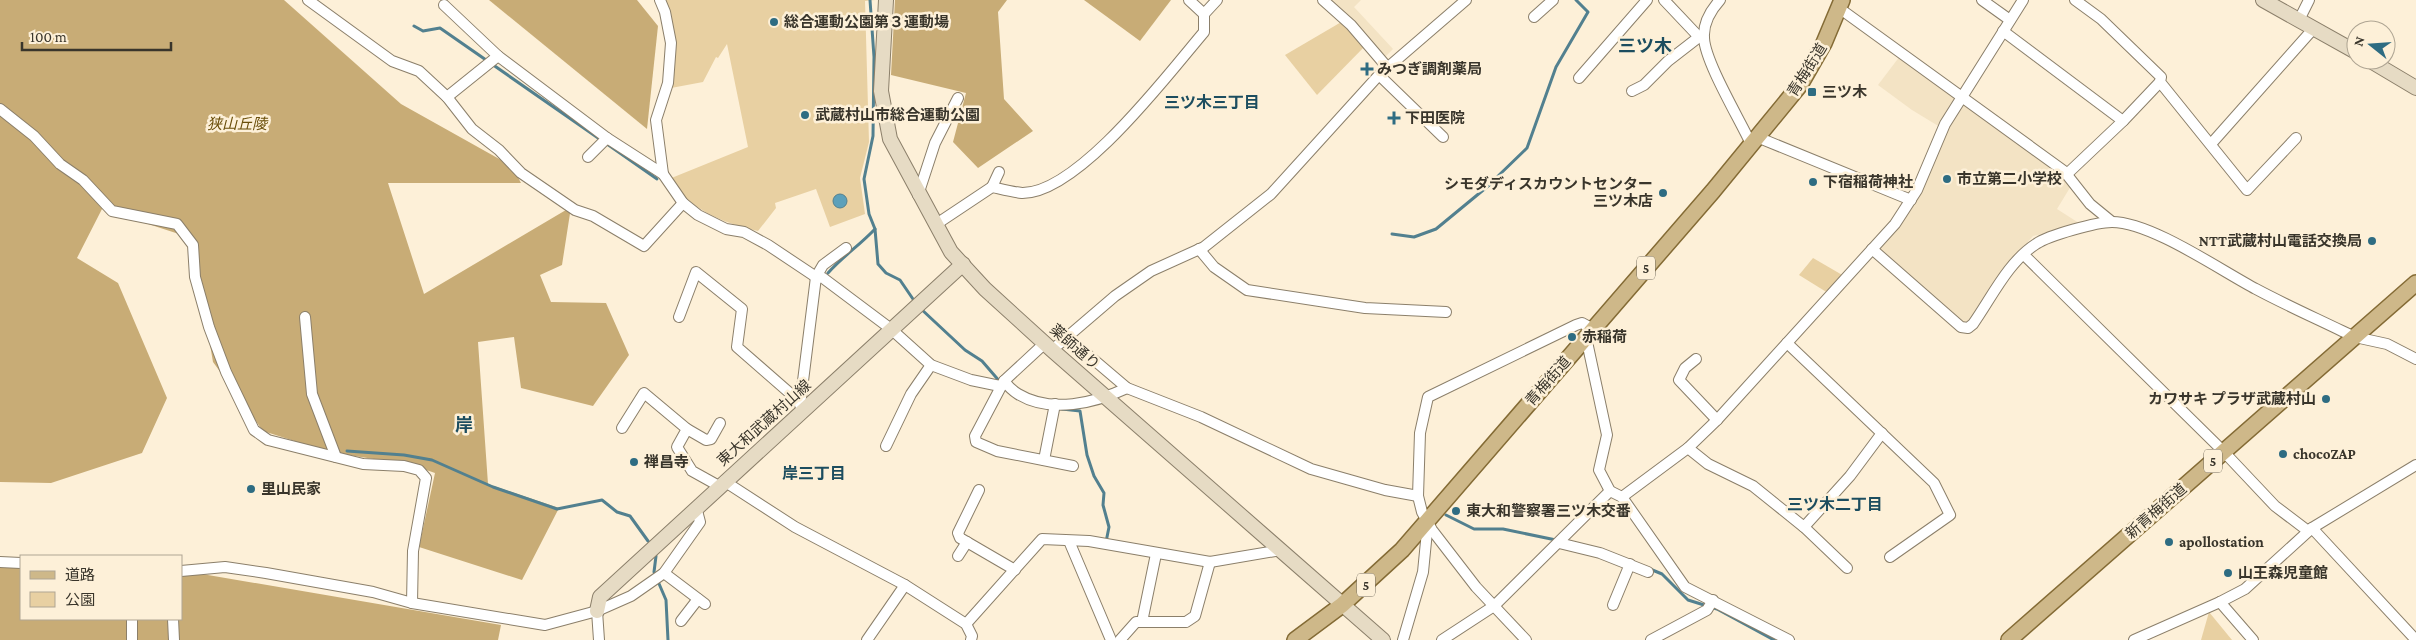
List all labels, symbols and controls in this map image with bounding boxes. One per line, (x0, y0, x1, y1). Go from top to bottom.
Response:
place label: 総合運動公園第３運動場 (784, 13, 949, 30)
marker: 総合運動公園第３運動場 (768, 16, 780, 28)
scale bar (22, 20, 171, 52)
north arrow (2346, 20, 2396, 70)
text: 100 m (30, 29, 67, 45)
text: N (2350, 34, 2368, 48)
district label: 三ツ木 (1618, 36, 1672, 56)
street label: 青梅街道 (1783, 40, 1830, 100)
place label: みつぎ調剤薬局 (1377, 61, 1482, 77)
marker: みつぎ調剤薬局 (1361, 63, 1373, 75)
place label: 三ツ木 (1822, 84, 1867, 100)
marker: 三ツ木 (1806, 86, 1818, 98)
district label: 三ツ木三丁目 (1164, 94, 1260, 111)
place label: 武蔵村山市総合運動公園 (815, 106, 980, 123)
marker: 武蔵村山市総合運動公園 (799, 109, 811, 121)
place label: 下田医院 (1405, 110, 1465, 126)
marker: 下田医院 (1387, 111, 1401, 125)
park label: 狭山丘陵 (207, 116, 269, 132)
place label: 市立第二小学校 (1957, 171, 2062, 187)
place label: 下宿稲荷神社 (1823, 173, 1913, 190)
marker: 市立第二小学校 (1941, 173, 1953, 185)
place label: シモダディスカウントセンター 三ツ木店 (1444, 176, 1653, 209)
marker: 下宿稲荷神社 (1807, 176, 1819, 188)
marker: シモダディスカウントセンター 三ツ木店 (1657, 187, 1669, 199)
place label: NTT武蔵村山電話交換局 (2199, 232, 2362, 249)
marker: NTT武蔵村山電話交換局 (2366, 235, 2378, 247)
road number: 5 (1637, 256, 1655, 280)
street label: 薬師通り (1047, 321, 1103, 373)
place label: 赤稲荷 (1582, 329, 1627, 345)
marker: 赤稲荷 (1566, 331, 1578, 343)
street label: 青梅街道 (1522, 352, 1574, 409)
street label: 東大和武蔵村山線 (713, 376, 814, 469)
place label: カワサキ プラザ武蔵村山 (2148, 390, 2316, 407)
marker: カワサキ プラザ武蔵村山 (2320, 393, 2332, 405)
district label: 岸 (455, 415, 473, 435)
place label: chocoZAP (2293, 446, 2356, 462)
marker: chocoZAP (2277, 448, 2289, 460)
road number: 5 (2204, 450, 2222, 472)
place label: 禅昌寺 (643, 454, 689, 470)
marker: 禅昌寺 (628, 456, 640, 468)
district label: 岸三丁目 (782, 465, 846, 482)
street label: 新青梅街道 (2122, 480, 2190, 542)
place label: 里山民家 (261, 481, 321, 497)
marker: 里山民家 (245, 483, 257, 495)
district label: 三ツ木二丁目 (1787, 496, 1883, 513)
place label: 東大和警察署三ツ木交番 (1466, 503, 1631, 519)
marker: 東大和警察署三ツ木交番 (1450, 505, 1462, 517)
place label: apollostation (2179, 534, 2264, 550)
marker: apollostation (2163, 536, 2175, 548)
legend (20, 555, 182, 620)
place label: 山王森児童館 (2238, 565, 2328, 581)
text: 道路 (65, 567, 95, 583)
marker: 山王森児童館 (2222, 567, 2234, 579)
road number: 5 (1357, 574, 1375, 596)
text: 公園 (65, 592, 95, 608)

